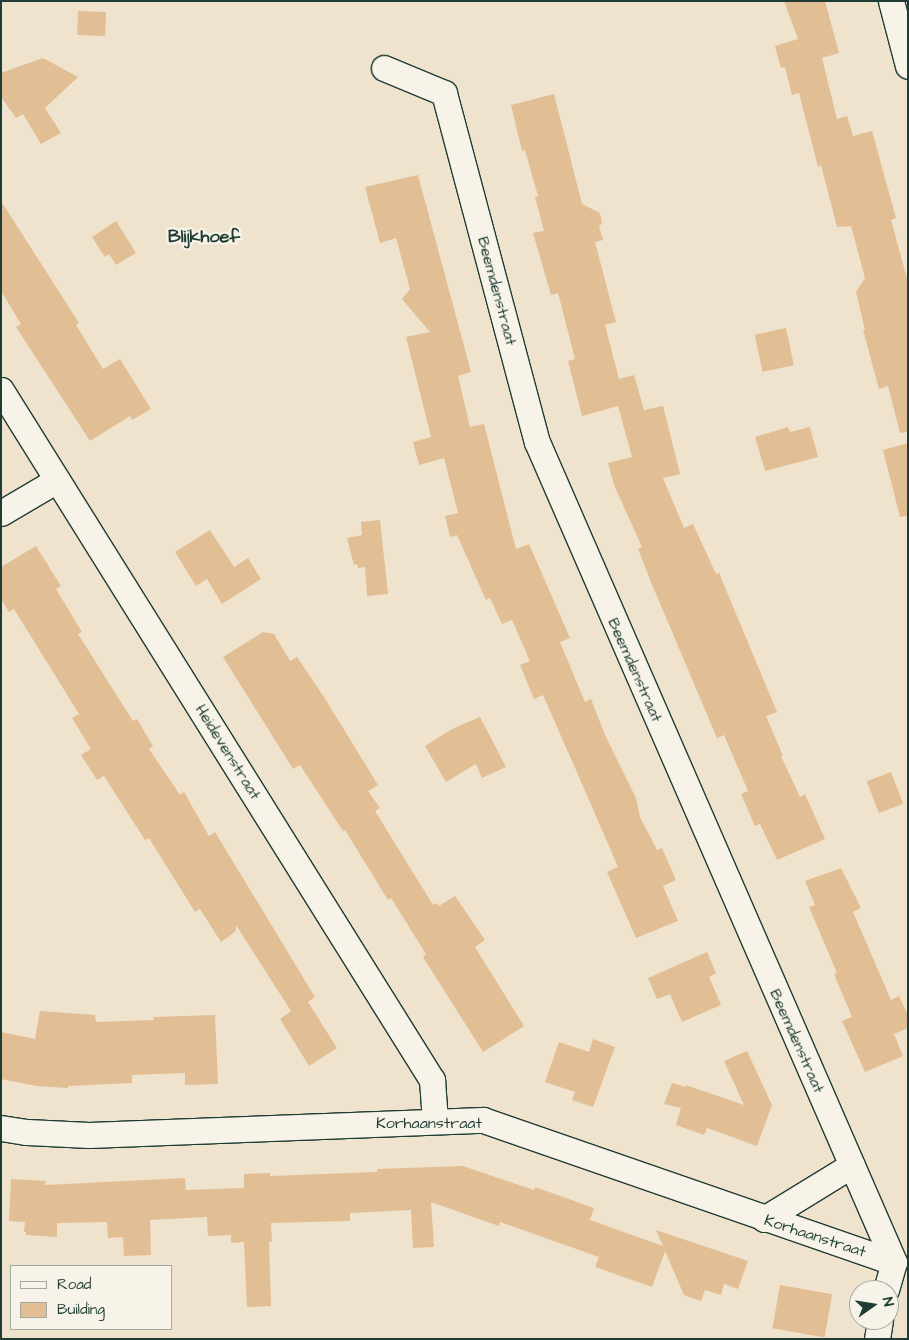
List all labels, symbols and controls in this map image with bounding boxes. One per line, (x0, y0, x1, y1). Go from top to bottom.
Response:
district label: Blijkhoef (168, 226, 240, 248)
street label: Beemdenstraat (473, 234, 521, 348)
street label: Beemdenstraat (603, 615, 667, 725)
street label: Heidevenstraat (191, 701, 265, 803)
street label: Beemdenstraat (765, 986, 829, 1096)
street label: Korhaanstraat (376, 1113, 482, 1133)
street label: Korhaanstraat (762, 1211, 868, 1261)
legend (10, 1265, 172, 1330)
text: Road (57, 1274, 91, 1295)
north arrow (849, 1280, 899, 1330)
text: N (877, 1295, 898, 1308)
text: Building (57, 1299, 105, 1320)

